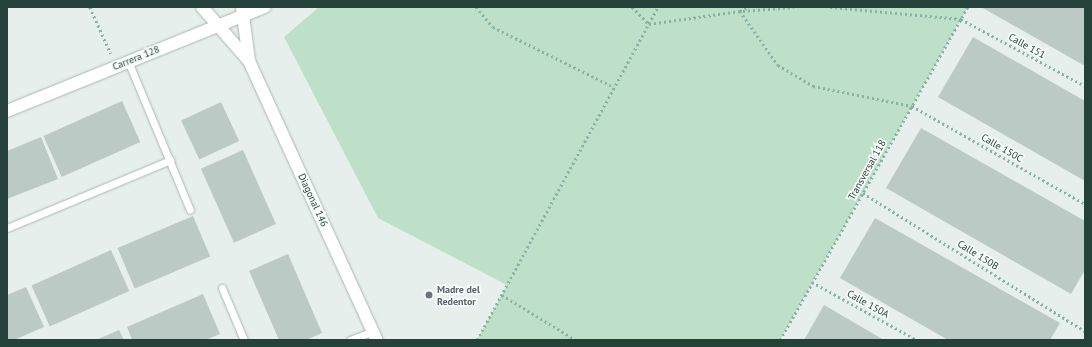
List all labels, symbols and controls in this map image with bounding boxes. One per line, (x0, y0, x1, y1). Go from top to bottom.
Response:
street label: Calle 151 (1006, 31, 1048, 61)
street label: Carrera 128 (111, 43, 161, 73)
street label: Calle 150C (979, 131, 1025, 165)
street label: Transversal 118 (846, 138, 888, 202)
street label: Diagonal 146 (295, 172, 331, 228)
street label: Calle 150B (955, 238, 1001, 272)
place label: Madre del Redentor (437, 283, 480, 306)
street label: Calle 150A (845, 288, 891, 320)
marker: Madre del Redentor (424, 290, 434, 300)

